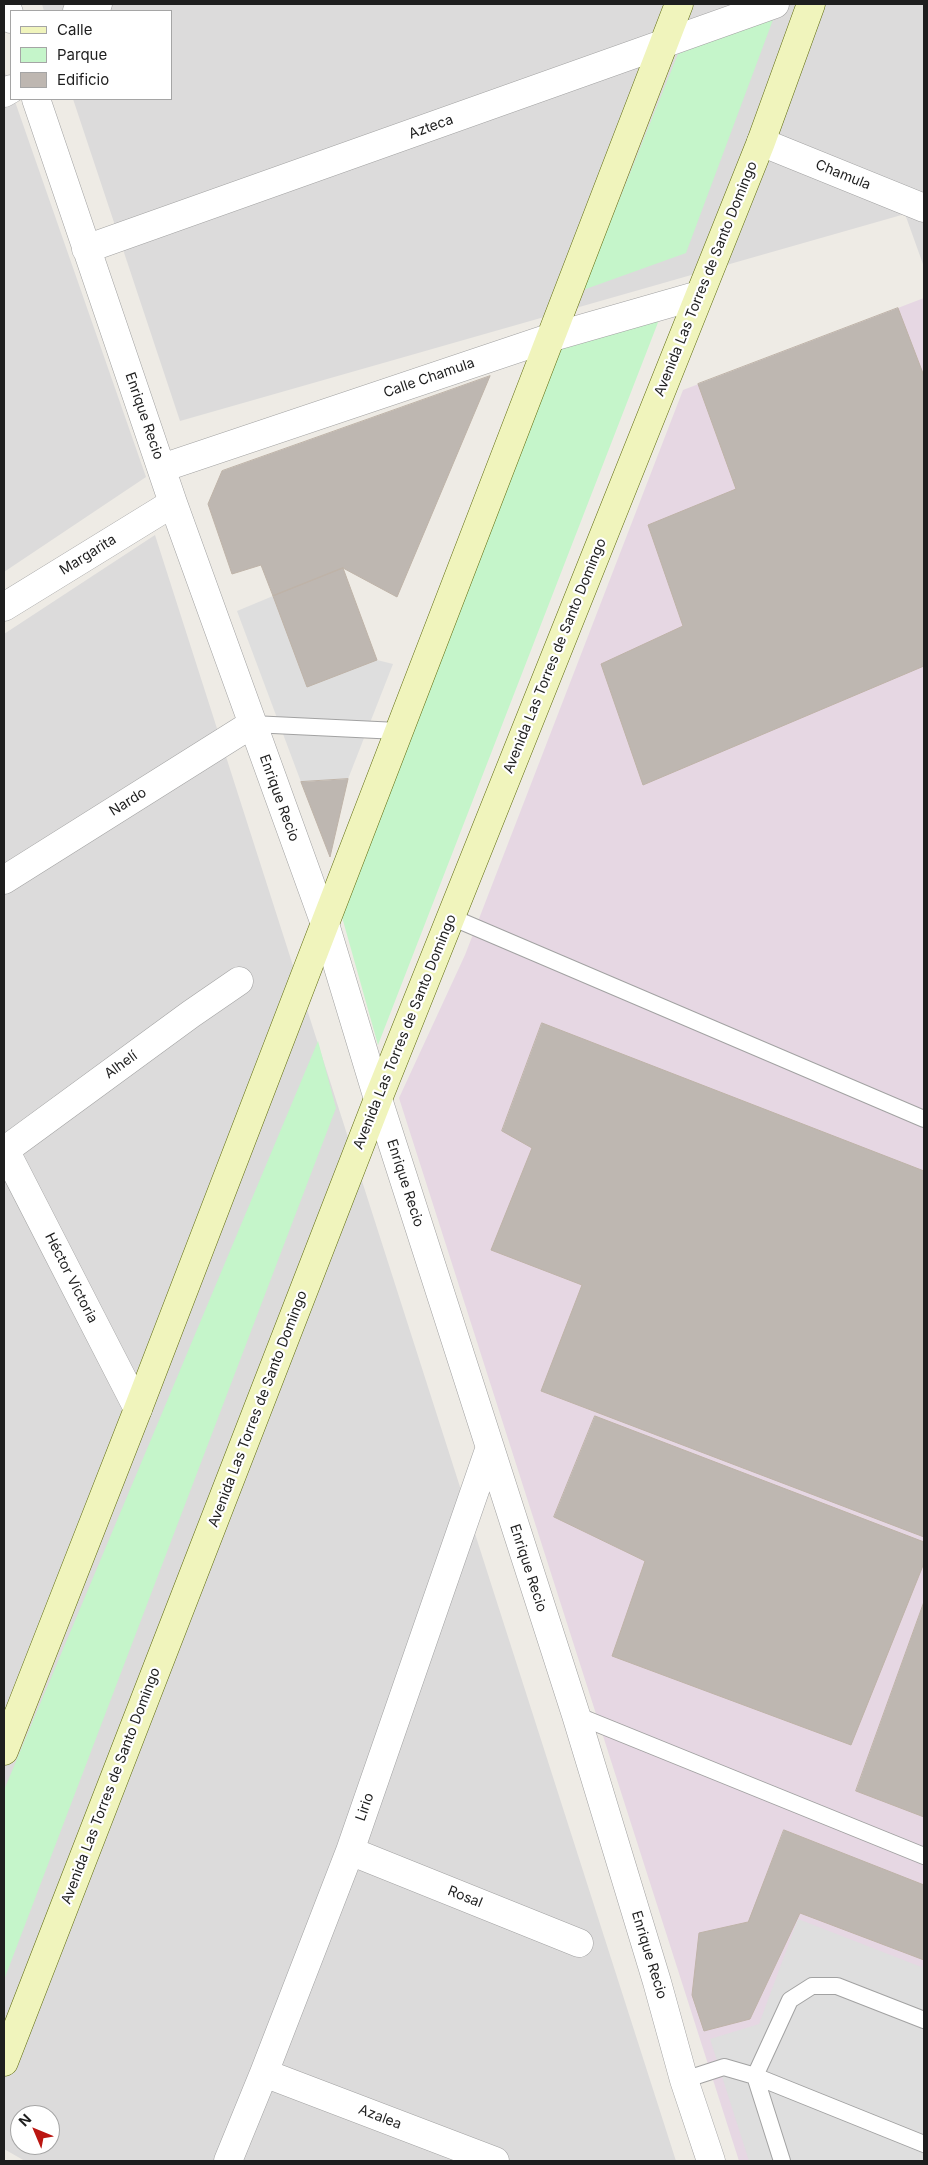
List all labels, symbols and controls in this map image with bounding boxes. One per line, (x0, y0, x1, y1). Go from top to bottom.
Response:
legend (10, 10, 172, 100)
text: Calle (57, 20, 92, 39)
text: Parque (57, 45, 107, 64)
text: Edificio (57, 70, 109, 89)
street label: Azteca (407, 111, 455, 143)
street label: Chamula (813, 156, 873, 194)
street label: Avenida Las Torres de Santo Domingo (651, 159, 761, 399)
street label: Calle Chamula (381, 355, 477, 401)
street label: Enrique Recio (121, 370, 167, 462)
street label: Margarita (57, 531, 119, 579)
street label: Avenida Las Torres de Santo Domingo (500, 536, 610, 776)
street label: Enrique Recio (255, 752, 303, 844)
street label: Nardo (106, 784, 150, 820)
street label: Avenida Las Torres de Santo Domingo (350, 912, 460, 1152)
street label: Alhelí (101, 1048, 141, 1082)
street label: Enrique Recio (383, 1137, 427, 1229)
street label: Héctor Victoria (41, 1230, 101, 1326)
street label: Avenida Las Torres de Santo Domingo (205, 1288, 311, 1530)
street label: Enrique Recio (506, 1522, 550, 1614)
street label: Avenida Las Torres de Santo Domingo (58, 1665, 164, 1907)
street label: Lirio (352, 1791, 378, 1823)
street label: Rosal (445, 1882, 485, 1912)
street label: Enrique Recio (628, 1909, 670, 2001)
street label: Azalea (356, 2101, 404, 2133)
north arrow (10, 2105, 60, 2155)
text: N (15, 2110, 35, 2130)

